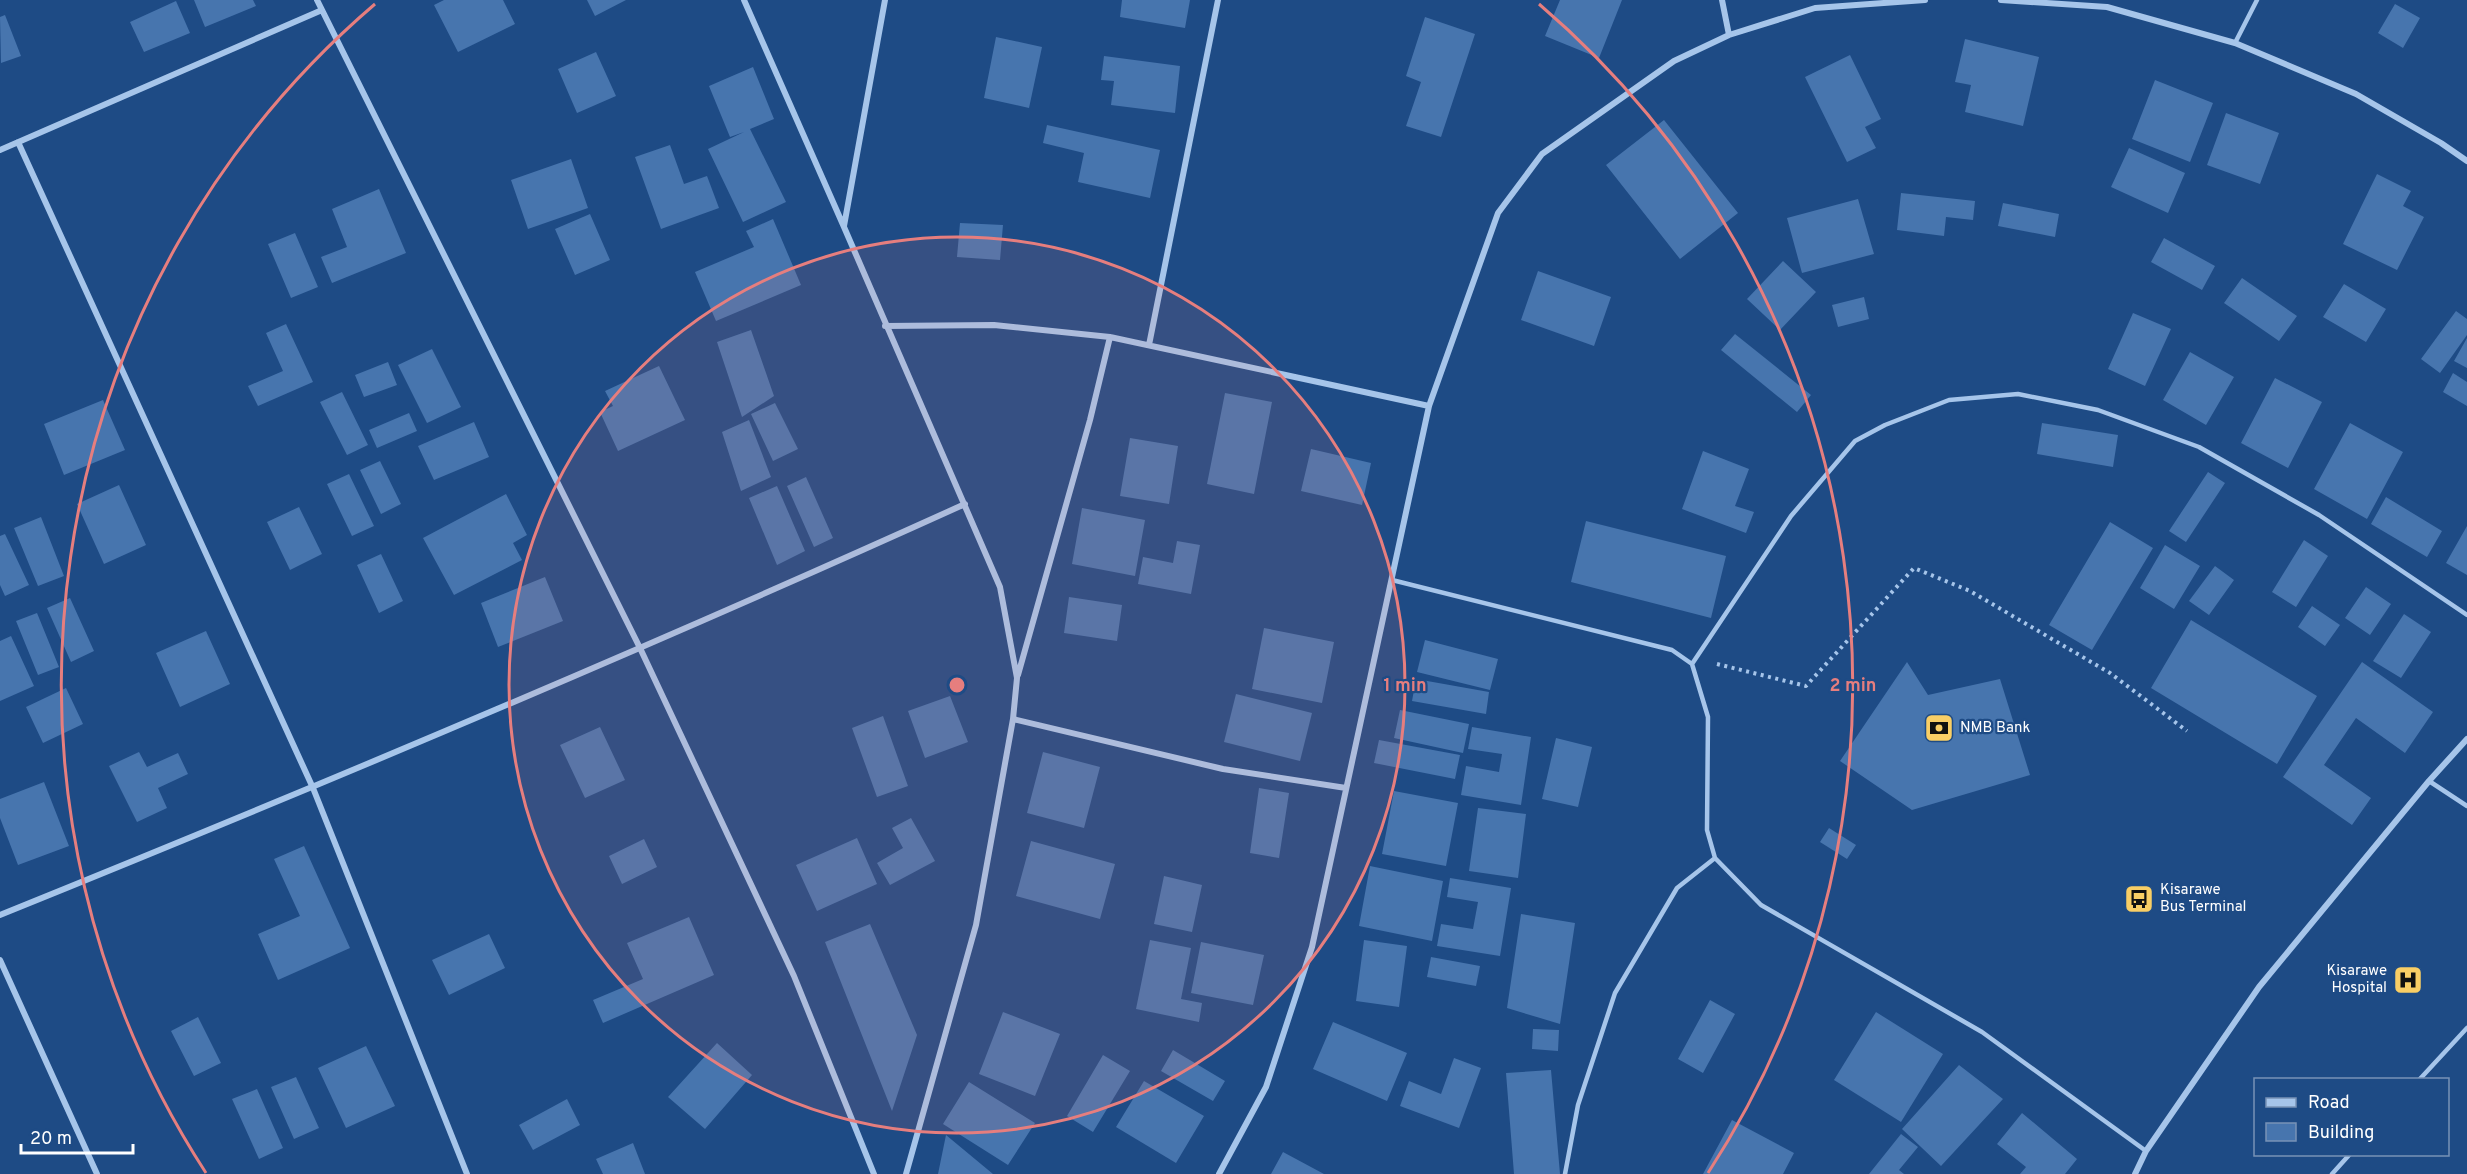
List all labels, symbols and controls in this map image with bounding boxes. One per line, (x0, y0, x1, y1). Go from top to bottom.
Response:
centre of rings (947, 675, 967, 695)
text: 1 min (1383, 675, 1427, 698)
text: 2 min (1829, 675, 1877, 698)
bank icon: NMB Bank (1923, 712, 1955, 744)
place label: NMB Bank (1960, 719, 2030, 738)
place label: Kisarawe Bus Terminal (2160, 881, 2246, 917)
bus stop icon: Kisarawe Bus Terminal (2123, 883, 2155, 915)
place label: Kisarawe Hospital (2326, 962, 2387, 998)
hospital icon: Kisarawe Hospital (2392, 964, 2424, 996)
legend (2254, 1078, 2449, 1156)
text: Road (2308, 1092, 2350, 1115)
scale bar (21, 1117, 134, 1155)
text: Building (2308, 1122, 2374, 1145)
text: 20 m (30, 1128, 72, 1151)

